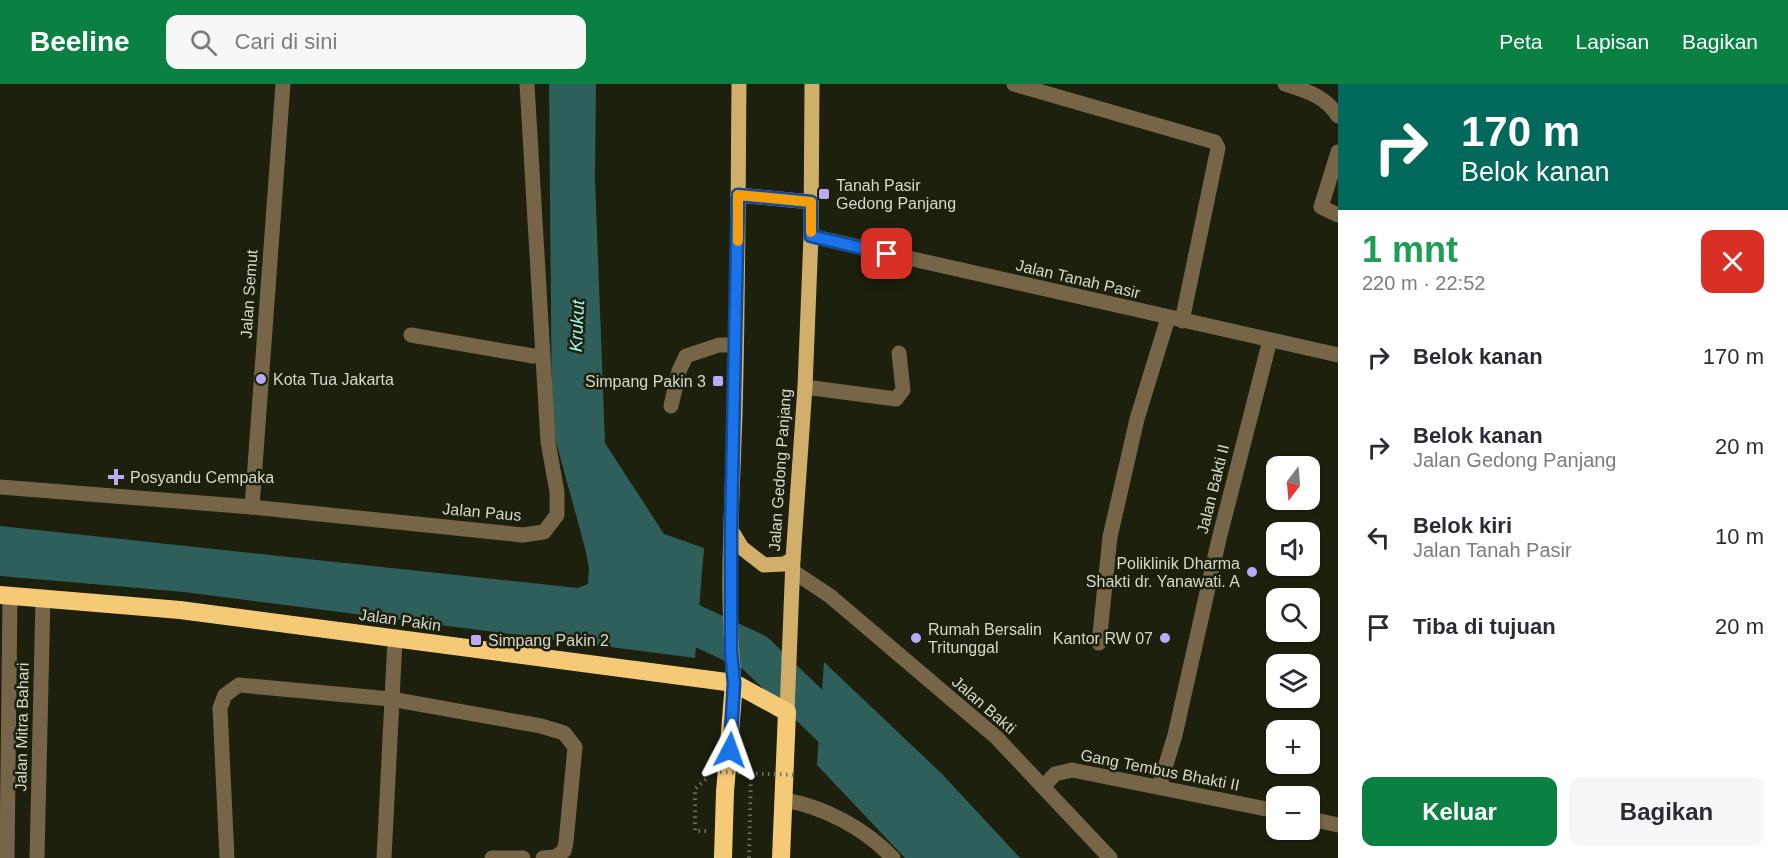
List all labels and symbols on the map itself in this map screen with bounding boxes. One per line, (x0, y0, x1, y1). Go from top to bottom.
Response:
place label: Tanah Pasir Gedong Panjang (836, 177, 956, 212)
marker: Tanah Pasir Gedong Panjang (817, 187, 831, 201)
pin (861, 228, 912, 279)
street label: Jalan Semut (237, 248, 261, 339)
street label: Jalan Tanah Pasir (1014, 256, 1142, 302)
water label: Krukut (566, 299, 588, 353)
place label: Kota Tua Jakarta (273, 371, 394, 388)
marker: Kota Tua Jakarta (254, 372, 268, 386)
place label: Simpang Pakin 3 (585, 373, 706, 390)
marker: Simpang Pakin 3 (711, 374, 725, 388)
street label: Jalan Gedong Panjang (766, 388, 794, 552)
street label: Jalan Bakti II (1194, 442, 1232, 536)
north arrow (1266, 456, 1320, 510)
marker: Posyandu Cempaka (107, 468, 125, 486)
place label: Posyandu Cempaka (130, 469, 274, 486)
street label: Jalan Paus (442, 500, 522, 524)
place label: Poliklinik Dharma Shakti dr. Yanawati. A (1086, 555, 1240, 590)
marker: Poliklinik Dharma Shakti dr. Yanawati. A (1245, 565, 1259, 579)
street label: Jalan Pakin (358, 606, 442, 634)
place label: Rumah Bersalin Tritunggal (928, 621, 1042, 656)
place label: Kantor RW 07 (1053, 630, 1153, 647)
marker: Rumah Bersalin Tritunggal (909, 631, 923, 645)
marker: Kantor RW 07 (1158, 631, 1172, 645)
place label: Simpang Pakin 2 (488, 632, 609, 649)
marker: Simpang Pakin 2 (469, 633, 483, 647)
street label: Jalan Mitra Bahari (12, 662, 32, 792)
street label: Jalan Bakti (949, 673, 1019, 737)
position arrow (698, 718, 762, 782)
street label: Gang Tembus Bhakti II (1079, 746, 1241, 794)

